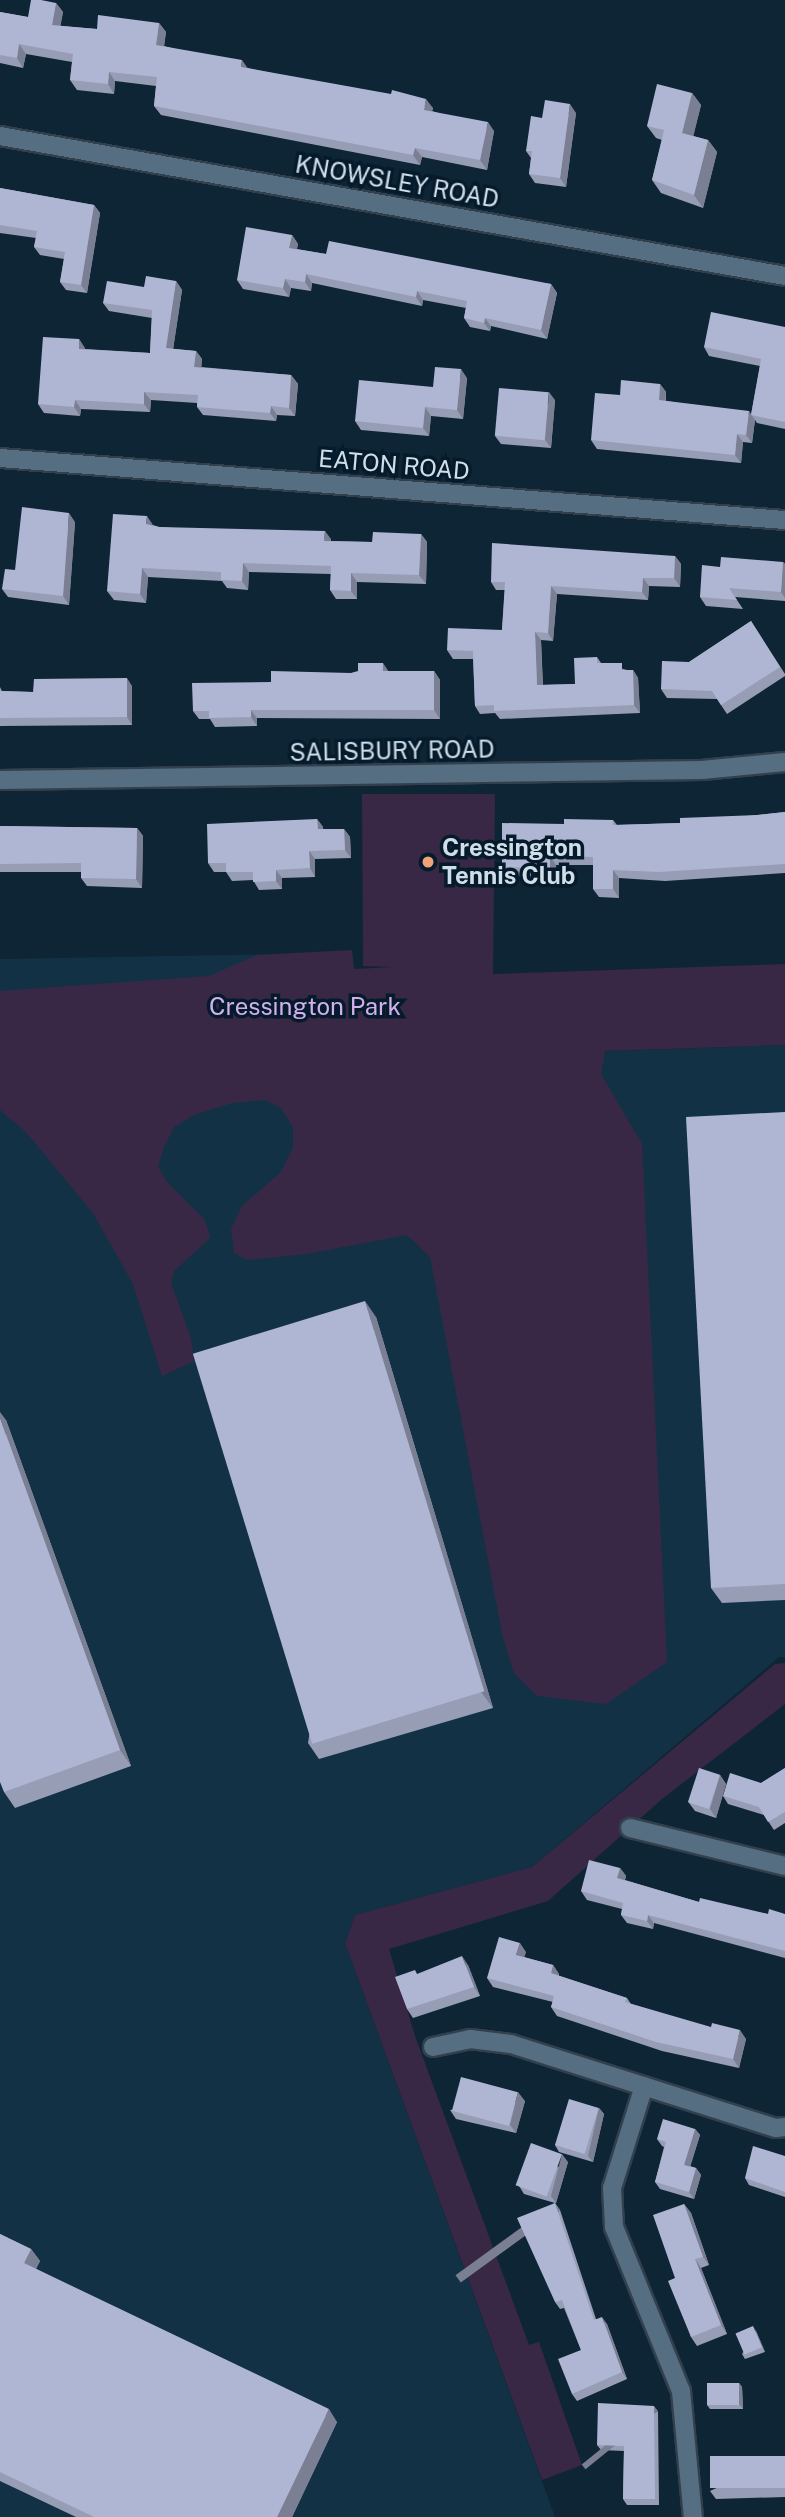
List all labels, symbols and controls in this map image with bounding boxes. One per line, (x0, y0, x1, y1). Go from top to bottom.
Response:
street label: KNOWSLEY ROAD (293, 150, 501, 214)
street label: EATON ROAD (317, 444, 471, 486)
street label: SALISBURY ROAD (289, 735, 495, 767)
place label: Cressington Tennis Club (442, 834, 582, 890)
marker: Cressington Tennis Club (420, 854, 436, 870)
park label: Cressington Park (209, 993, 401, 1021)

